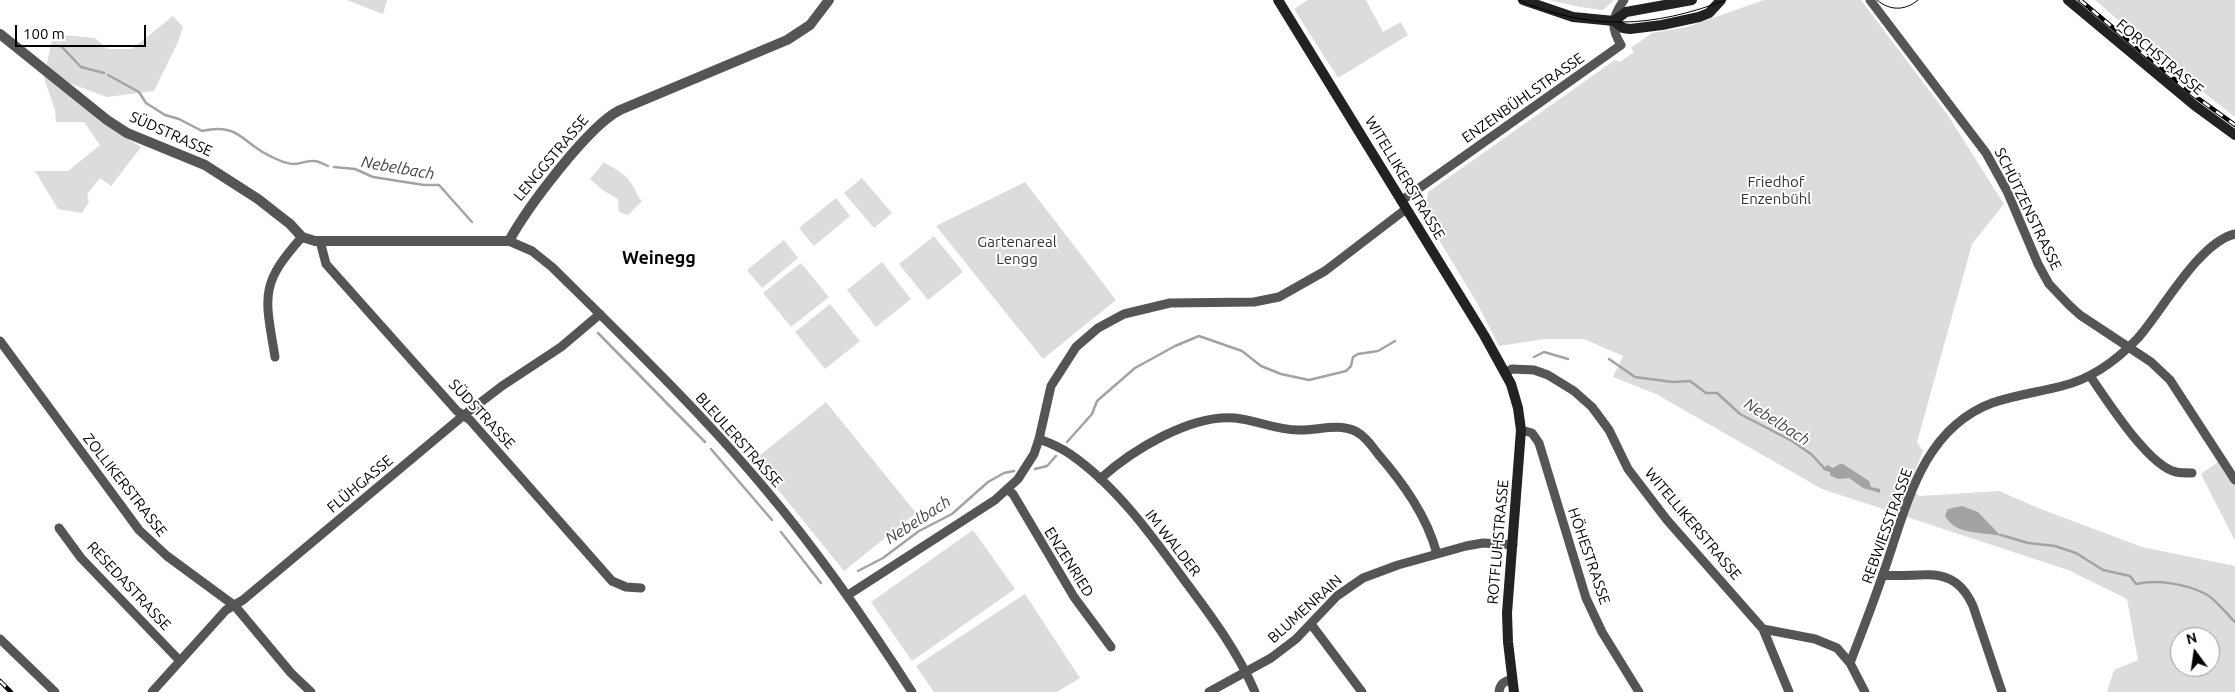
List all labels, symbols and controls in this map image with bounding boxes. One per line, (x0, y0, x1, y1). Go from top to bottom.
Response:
scale bar (18, 15, 149, 47)
street label: FORCHSTRASSE (2113, 15, 2207, 99)
text: 100 m (23, 25, 65, 42)
street label: ENZENBÜHLSTRASSE (1458, 49, 1588, 147)
street label: SÜDSTRASSE (127, 108, 215, 160)
street label: LENGGSTRASSE (510, 111, 592, 205)
street label: WITELLIKERSTRASSE (1361, 113, 1449, 243)
street label: SCHÜTZENSTRASSE (1991, 145, 2065, 273)
water label: Nebelbach (360, 152, 436, 184)
park label: Friedhof Enzenbühl (1741, 173, 1811, 208)
park label: Gartenareal Lengg (977, 233, 1057, 268)
district label: Weinegg (622, 247, 696, 269)
street label: SÜDSTRASSE (445, 375, 519, 453)
street label: BLEULERSTRASSE (692, 389, 786, 491)
water label: Nebelbach (1740, 394, 1814, 450)
street label: ZOLLIKERSTRASSE (79, 430, 171, 540)
street label: FLÜHGASSE (324, 451, 396, 517)
street label: WITELLIKERSTRASSE (1641, 464, 1745, 584)
street label: REBWIESSTRASSE (1858, 466, 1916, 586)
street label: ROTFLUHSTRASSE (1484, 479, 1512, 605)
water label: Nebelbach (882, 492, 954, 548)
street label: HÖHESTRASSE (1564, 505, 1614, 607)
street label: IM WALDER (1141, 506, 1205, 580)
street label: ENZENRIED (1040, 524, 1098, 600)
street label: RESEDASTRASSE (83, 538, 175, 634)
street label: BLUMENRAIN (1264, 571, 1346, 647)
north arrow (2170, 627, 2220, 677)
text: N (2185, 629, 2199, 647)

